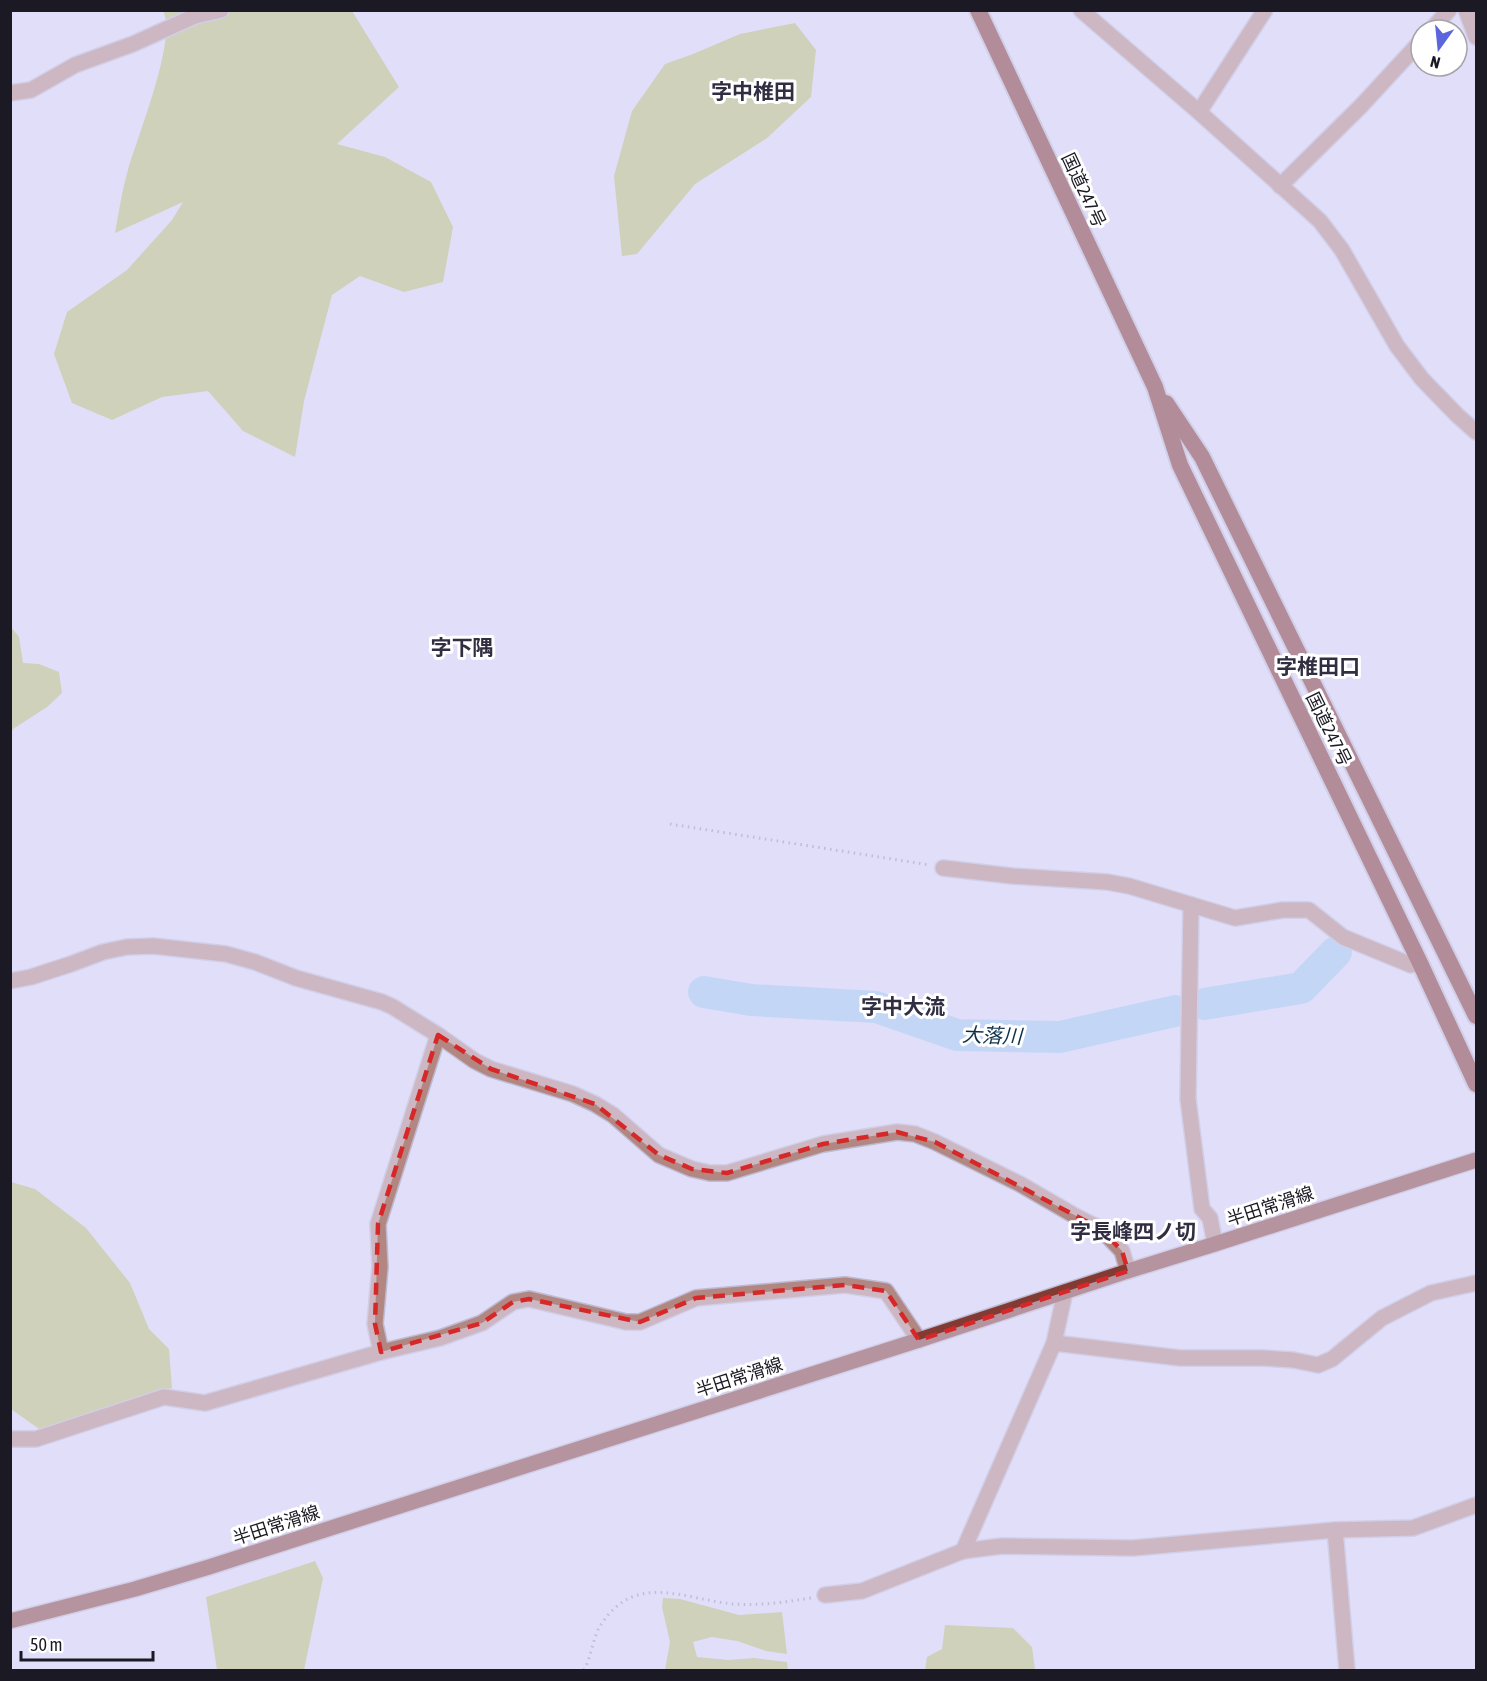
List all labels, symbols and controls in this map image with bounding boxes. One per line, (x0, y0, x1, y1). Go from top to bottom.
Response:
north arrow (1409, 18, 1469, 78)
text: N (1428, 53, 1442, 72)
district label: 字中椎田 (711, 79, 795, 103)
street label: 国道247号 (1058, 150, 1110, 230)
district label: 字下隅 (431, 635, 494, 659)
district label: 字椎田口 (1276, 654, 1360, 678)
street label: 国道247号 (1302, 689, 1356, 769)
district label: 字中大流 (861, 994, 945, 1018)
water label: 大落川 (962, 1022, 1024, 1048)
street label: 半田常滑線 (1224, 1182, 1316, 1230)
district label: 字長峰四ノ切 (1070, 1219, 1196, 1243)
street label: 半田常滑線 (693, 1353, 785, 1401)
street label: 半田常滑線 (230, 1501, 322, 1549)
scale bar (21, 1624, 153, 1662)
text: 50 m (30, 1634, 62, 1655)

